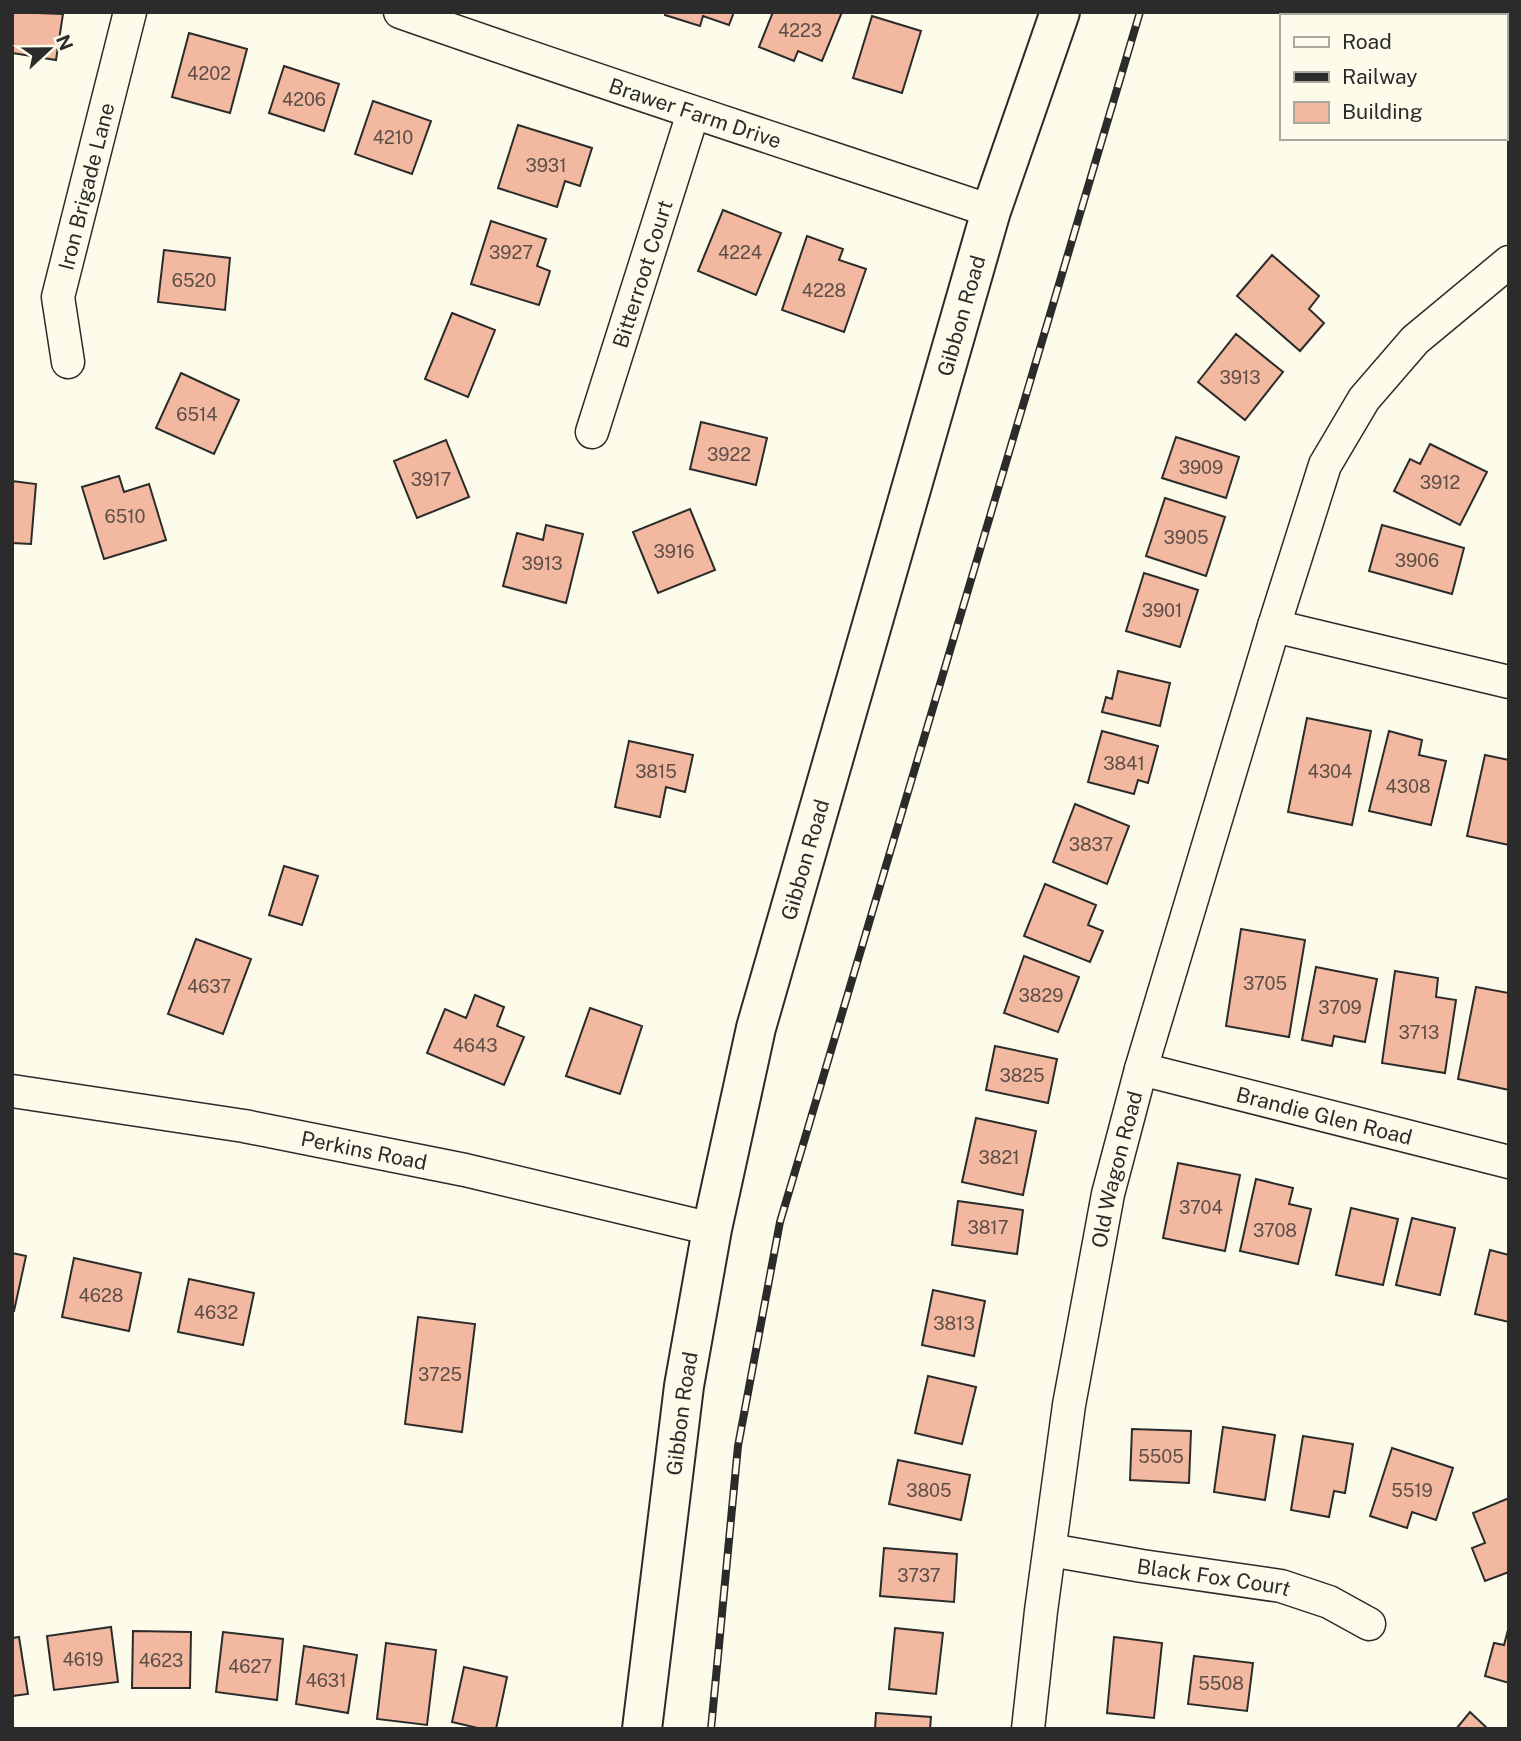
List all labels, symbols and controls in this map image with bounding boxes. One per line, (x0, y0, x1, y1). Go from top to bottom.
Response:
north arrow (14, 14, 84, 84)
legend (1280, 14, 1507, 140)
house number: 4223 (778, 20, 822, 41)
text: Road (1342, 29, 1392, 54)
text: N (52, 32, 78, 54)
house number: 4202 (187, 63, 231, 84)
text: Railway (1342, 64, 1418, 89)
street label: Brawer Farm Drive (606, 72, 785, 153)
house number: 4206 (282, 89, 326, 110)
text: Building (1342, 99, 1423, 124)
street label: Iron Brigade Lane (53, 100, 119, 273)
house number: 4210 (373, 127, 413, 148)
house number: 3931 (525, 155, 567, 176)
street label: Bitterroot Court (607, 197, 677, 351)
house number: 3927 (489, 242, 533, 263)
house number: 4224 (718, 242, 762, 263)
street label: Gibbon Road (932, 252, 990, 379)
house number: 6520 (172, 270, 216, 291)
house number: 4228 (802, 280, 846, 301)
house number: 3913 (1219, 367, 1261, 388)
house number: 6514 (176, 404, 218, 425)
house number: 3922 (707, 444, 751, 465)
house number: 3909 (1179, 457, 1223, 478)
house number: 3917 (411, 469, 451, 490)
house number: 3912 (1420, 472, 1460, 493)
house number: 6510 (104, 506, 146, 527)
house number: 3905 (1164, 527, 1208, 548)
house number: 3916 (654, 541, 695, 562)
house number: 3906 (1395, 550, 1439, 571)
house number: 3913 (521, 553, 563, 574)
house number: 3901 (1142, 600, 1182, 621)
house number: 3841 (1103, 753, 1145, 774)
house number: 3815 (635, 761, 677, 782)
house number: 4304 (1308, 761, 1352, 782)
house number: 4308 (1385, 776, 1431, 797)
street label: Gibbon Road (775, 796, 834, 923)
house number: 3837 (1069, 834, 1113, 855)
house number: 3705 (1243, 973, 1287, 994)
house number: 4637 (187, 976, 231, 997)
house number: 3829 (1019, 985, 1063, 1006)
house number: 3709 (1318, 997, 1362, 1018)
house number: 3713 (1399, 1022, 1439, 1043)
house number: 4643 (452, 1035, 498, 1056)
house number: 3825 (999, 1065, 1045, 1086)
street label: Brandie Glen Road (1234, 1081, 1415, 1150)
street label: Old Wagon Road (1086, 1088, 1147, 1250)
street label: Perkins Road (299, 1125, 429, 1175)
house number: 3821 (979, 1147, 1019, 1168)
house number: 3704 (1179, 1197, 1223, 1218)
house number: 3817 (967, 1217, 1009, 1238)
house number: 3708 (1253, 1220, 1297, 1241)
house number: 4628 (79, 1285, 123, 1306)
house number: 4632 (194, 1302, 238, 1323)
house number: 3813 (933, 1313, 975, 1334)
street label: Gibbon Road (661, 1350, 702, 1477)
house number: 3725 (418, 1364, 462, 1385)
house number: 5505 (1138, 1446, 1184, 1467)
house number: 3805 (906, 1480, 952, 1501)
house number: 5519 (1391, 1480, 1433, 1501)
street label: Black Fox Court (1135, 1553, 1294, 1601)
house number: 3737 (897, 1565, 941, 1586)
house number: 4619 (62, 1649, 104, 1670)
house number: 4623 (139, 1650, 183, 1671)
house number: 4627 (228, 1656, 272, 1677)
house number: 4631 (305, 1670, 347, 1691)
house number: 5508 (1198, 1673, 1244, 1694)

